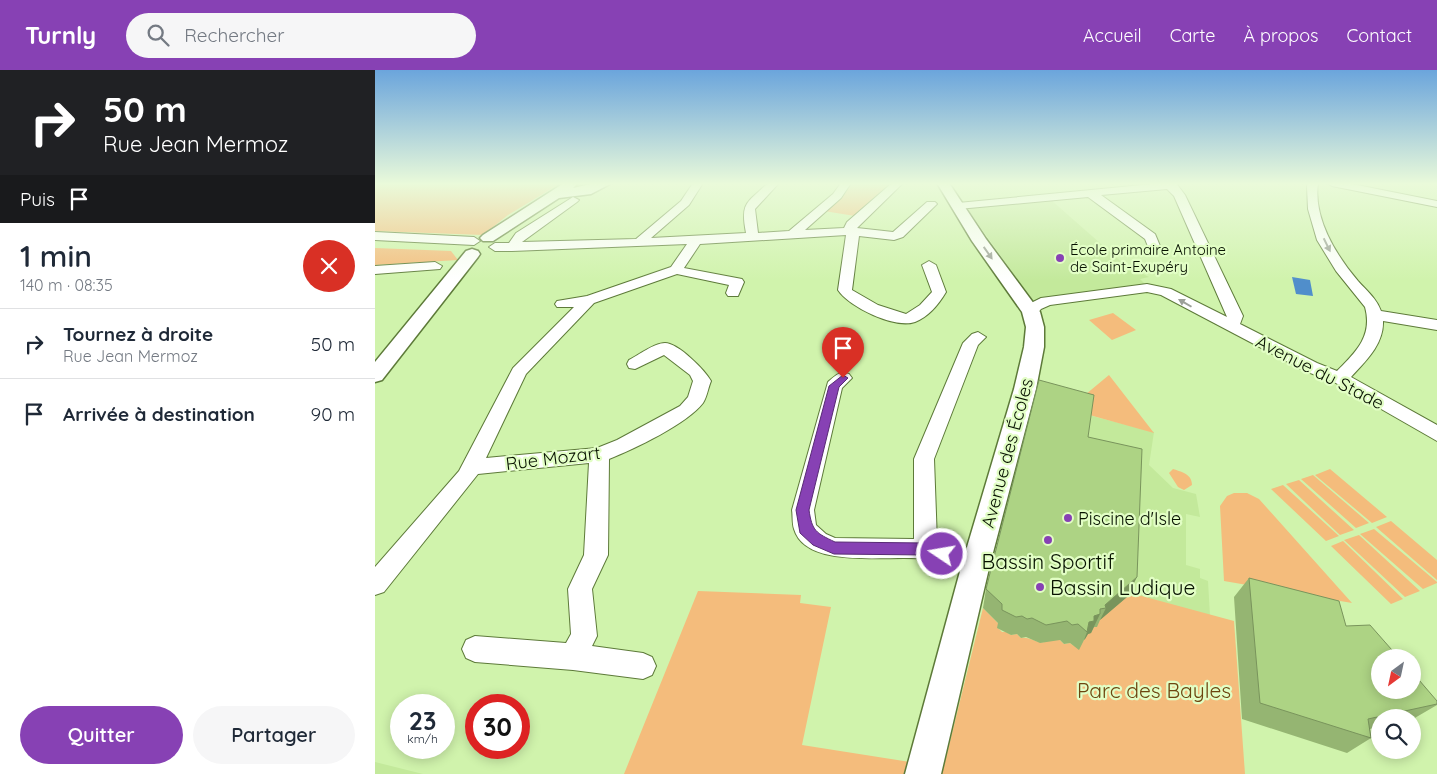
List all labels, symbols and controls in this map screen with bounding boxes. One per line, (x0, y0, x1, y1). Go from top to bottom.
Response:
search box (126, 13, 476, 58)
text: Turnly (25, 20, 96, 50)
icon: search (144, 21, 172, 49)
text: Rechercher (184, 23, 285, 47)
text: Accueil (1083, 24, 1142, 47)
text: Carte (1170, 24, 1215, 47)
text: À propos (1243, 24, 1319, 47)
text: Contact (1347, 24, 1412, 47)
text: 50 m (103, 87, 187, 131)
icon: right (20, 90, 85, 155)
text: Rue Jean Mermoz (103, 130, 288, 158)
icon: arrive (65, 185, 93, 213)
text: Puis (20, 187, 55, 211)
text: 1 min (20, 237, 92, 275)
one-way arrow (1323, 238, 1331, 253)
button: close (303, 240, 355, 292)
place label: École primaire Antoine de Saint-Exupéry (1070, 240, 1226, 276)
one-way arrow (983, 246, 993, 260)
marker: École primaire Antoine de Saint-Exupéry (1054, 252, 1066, 264)
text: 140 m · 08:35 (20, 275, 113, 295)
one-way arrow (1178, 299, 1193, 307)
text: Tournez à droite (63, 322, 213, 346)
pin (822, 327, 864, 378)
icon: right (20, 330, 48, 358)
street label: Avenue du Stade (1252, 330, 1388, 414)
text: 50 m (311, 332, 355, 356)
icon: arrive (829, 334, 857, 362)
text: Rue Jean Mermoz (63, 346, 198, 366)
street label: Avenue des Écoles (976, 376, 1038, 530)
icon: arrive (20, 400, 48, 428)
text: Arrivée à destination (63, 402, 255, 426)
text: 90 m (311, 402, 355, 426)
street label: Rue Mozart (504, 441, 602, 475)
place label: Piscine d'Isle (1078, 507, 1181, 530)
marker: Piscine d'Isle (1062, 512, 1074, 524)
position arrow (915, 527, 967, 579)
marker: Bassin Sportif (1042, 534, 1054, 546)
place label: Bassin Sportif (982, 548, 1115, 574)
place label: Bassin Ludique (1050, 574, 1195, 600)
marker: Bassin Ludique (1034, 581, 1046, 593)
north arrow (1371, 649, 1421, 699)
map controls (1371, 649, 1421, 759)
park label: Parc des Bayles (1077, 677, 1231, 703)
speed limit sign: 30 (465, 694, 530, 759)
text: 23 (409, 705, 436, 736)
button: Quitter (20, 706, 183, 764)
button: Partager (193, 706, 355, 764)
button: search (1371, 709, 1421, 759)
text: km/h (407, 731, 438, 746)

